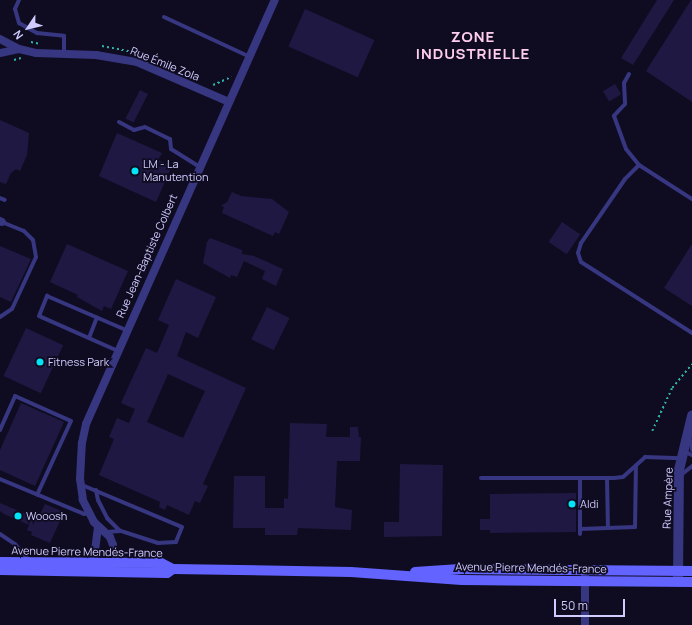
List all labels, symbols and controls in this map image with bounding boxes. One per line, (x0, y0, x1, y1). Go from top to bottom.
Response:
north arrow (8, 8, 48, 48)
district label: ZONE INDUSTRIELLE (416, 27, 530, 62)
text: N (9, 28, 26, 43)
street label: Rue Émile Zola (128, 44, 202, 84)
place label: LM - La Manutention (143, 158, 208, 184)
marker: LM - La Manutention (130, 166, 140, 176)
street label: Rue Jean-Baptiste Colbert (114, 192, 180, 320)
place label: Fitness Park (48, 355, 109, 369)
marker: Fitness Park (35, 357, 45, 367)
street label: Rue Ampère (660, 467, 676, 529)
place label: Aldi (580, 497, 599, 511)
marker: Aldi (567, 499, 577, 509)
place label: Wooosh (26, 509, 67, 523)
marker: Wooosh (13, 511, 23, 521)
street label: Avenue Pierre Mendés-France (11, 544, 163, 560)
street label: Avenue Pierre Mendés-France (455, 560, 607, 576)
scale bar (556, 591, 627, 617)
text: 50 m (561, 597, 588, 614)

